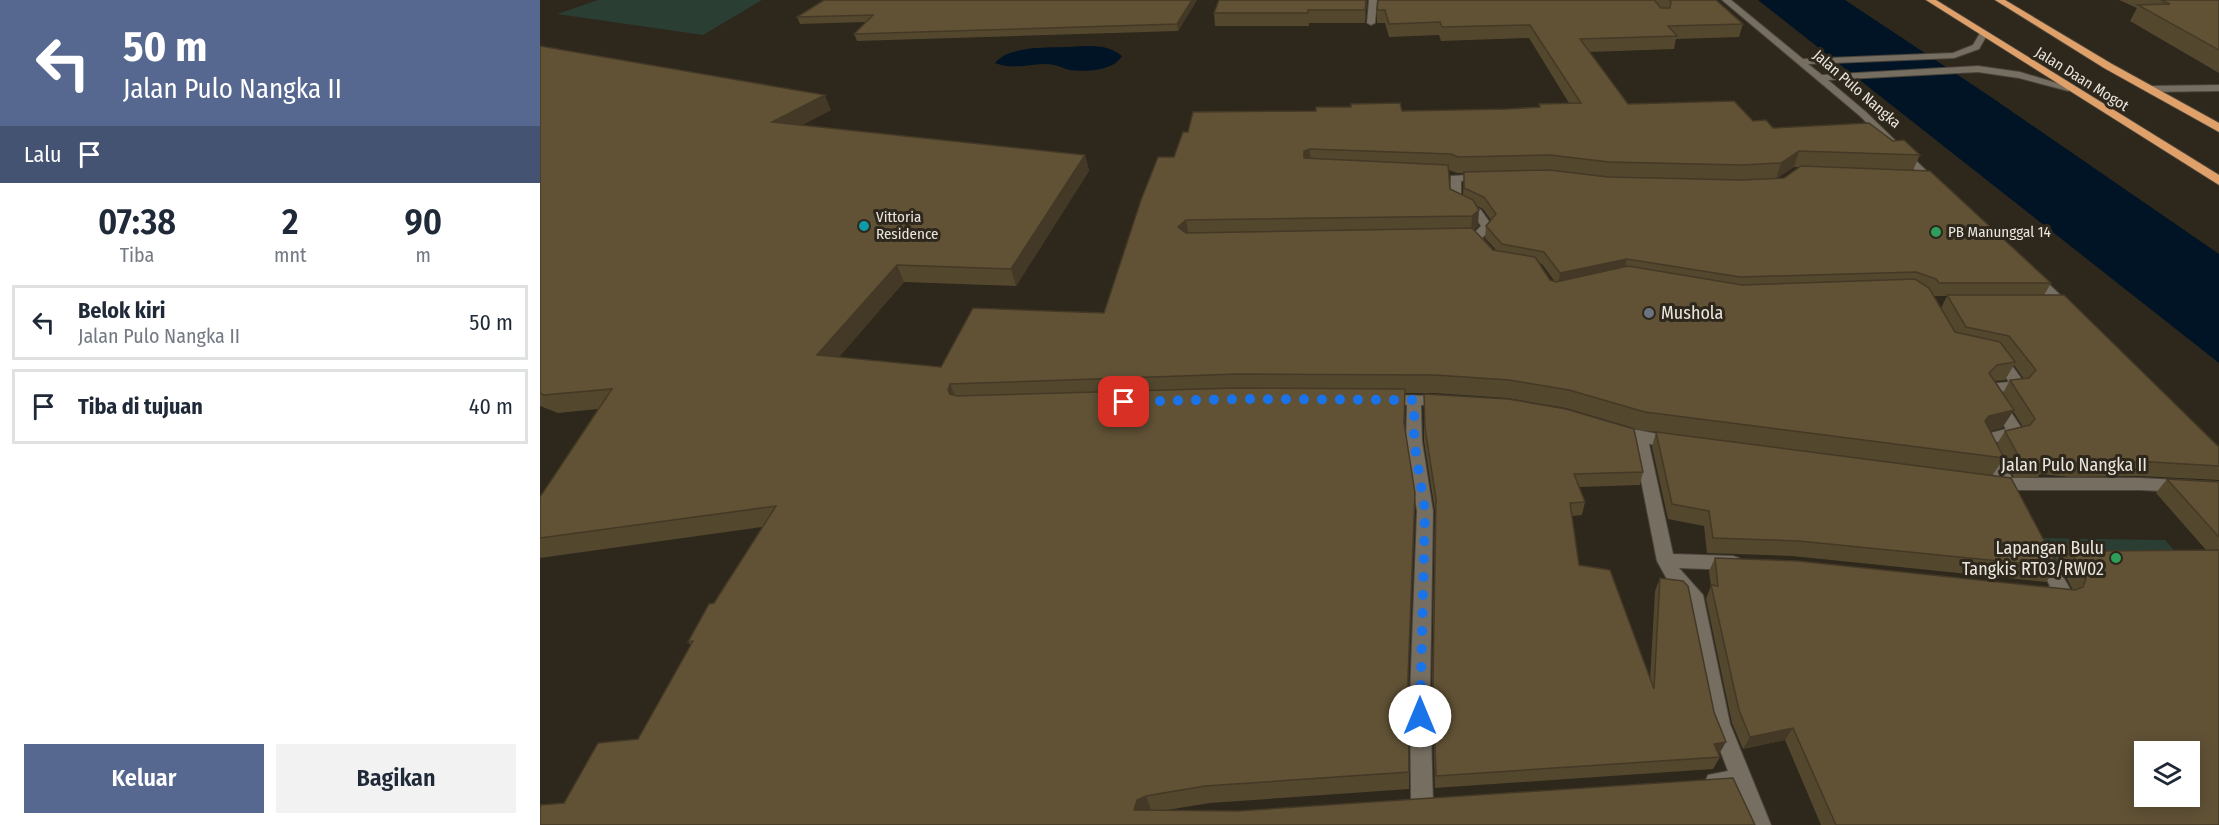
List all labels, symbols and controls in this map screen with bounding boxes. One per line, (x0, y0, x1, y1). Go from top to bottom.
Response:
text: 50 m (123, 22, 207, 72)
icon: left (24, 24, 102, 102)
street label: Jalan Daan Mogot (2032, 43, 2132, 115)
street label: Jalan Pulo Nangka (1810, 46, 1904, 132)
text: Jalan Pulo Nangka II (123, 73, 342, 105)
icon: arrive (73, 138, 106, 171)
text: Lalu (24, 141, 61, 168)
text: 07:38 (98, 200, 176, 244)
text: 2 (282, 200, 299, 244)
text: 90 (404, 200, 442, 244)
place label: Vittoria Residence (876, 208, 938, 243)
marker: Vittoria Residence (857, 219, 871, 233)
place label: PB Manunggal 14 (1948, 223, 2051, 241)
marker: PB Manunggal 14 (1929, 225, 1943, 239)
text: Tiba (120, 243, 154, 267)
text: mnt (274, 243, 306, 267)
text: m (416, 243, 431, 267)
text: Belok kiri (78, 297, 166, 324)
place label: Mushola (1661, 302, 1724, 324)
icon: left (27, 306, 60, 339)
marker: Mushola (1642, 306, 1656, 320)
text: 50 m (469, 309, 513, 336)
text: Jalan Pulo Nangka II (78, 324, 240, 348)
pin (1098, 376, 1149, 427)
icon: arrive (1107, 385, 1140, 418)
icon: arrive (27, 390, 60, 423)
text: Tiba di tujuan (78, 393, 203, 420)
text: 40 m (469, 393, 513, 420)
street label: Jalan Pulo Nangka II (2001, 454, 2147, 476)
place label: Lapangan Bulu Tangkis RT03/RW02 (1962, 537, 2104, 580)
marker: Lapangan Bulu Tangkis RT03/RW02 (2109, 551, 2123, 565)
position arrow (1388, 684, 1452, 748)
map controls (2134, 741, 2200, 807)
button: layers (2134, 741, 2200, 807)
button: Keluar (24, 744, 264, 813)
button: Bagikan (276, 744, 516, 813)

